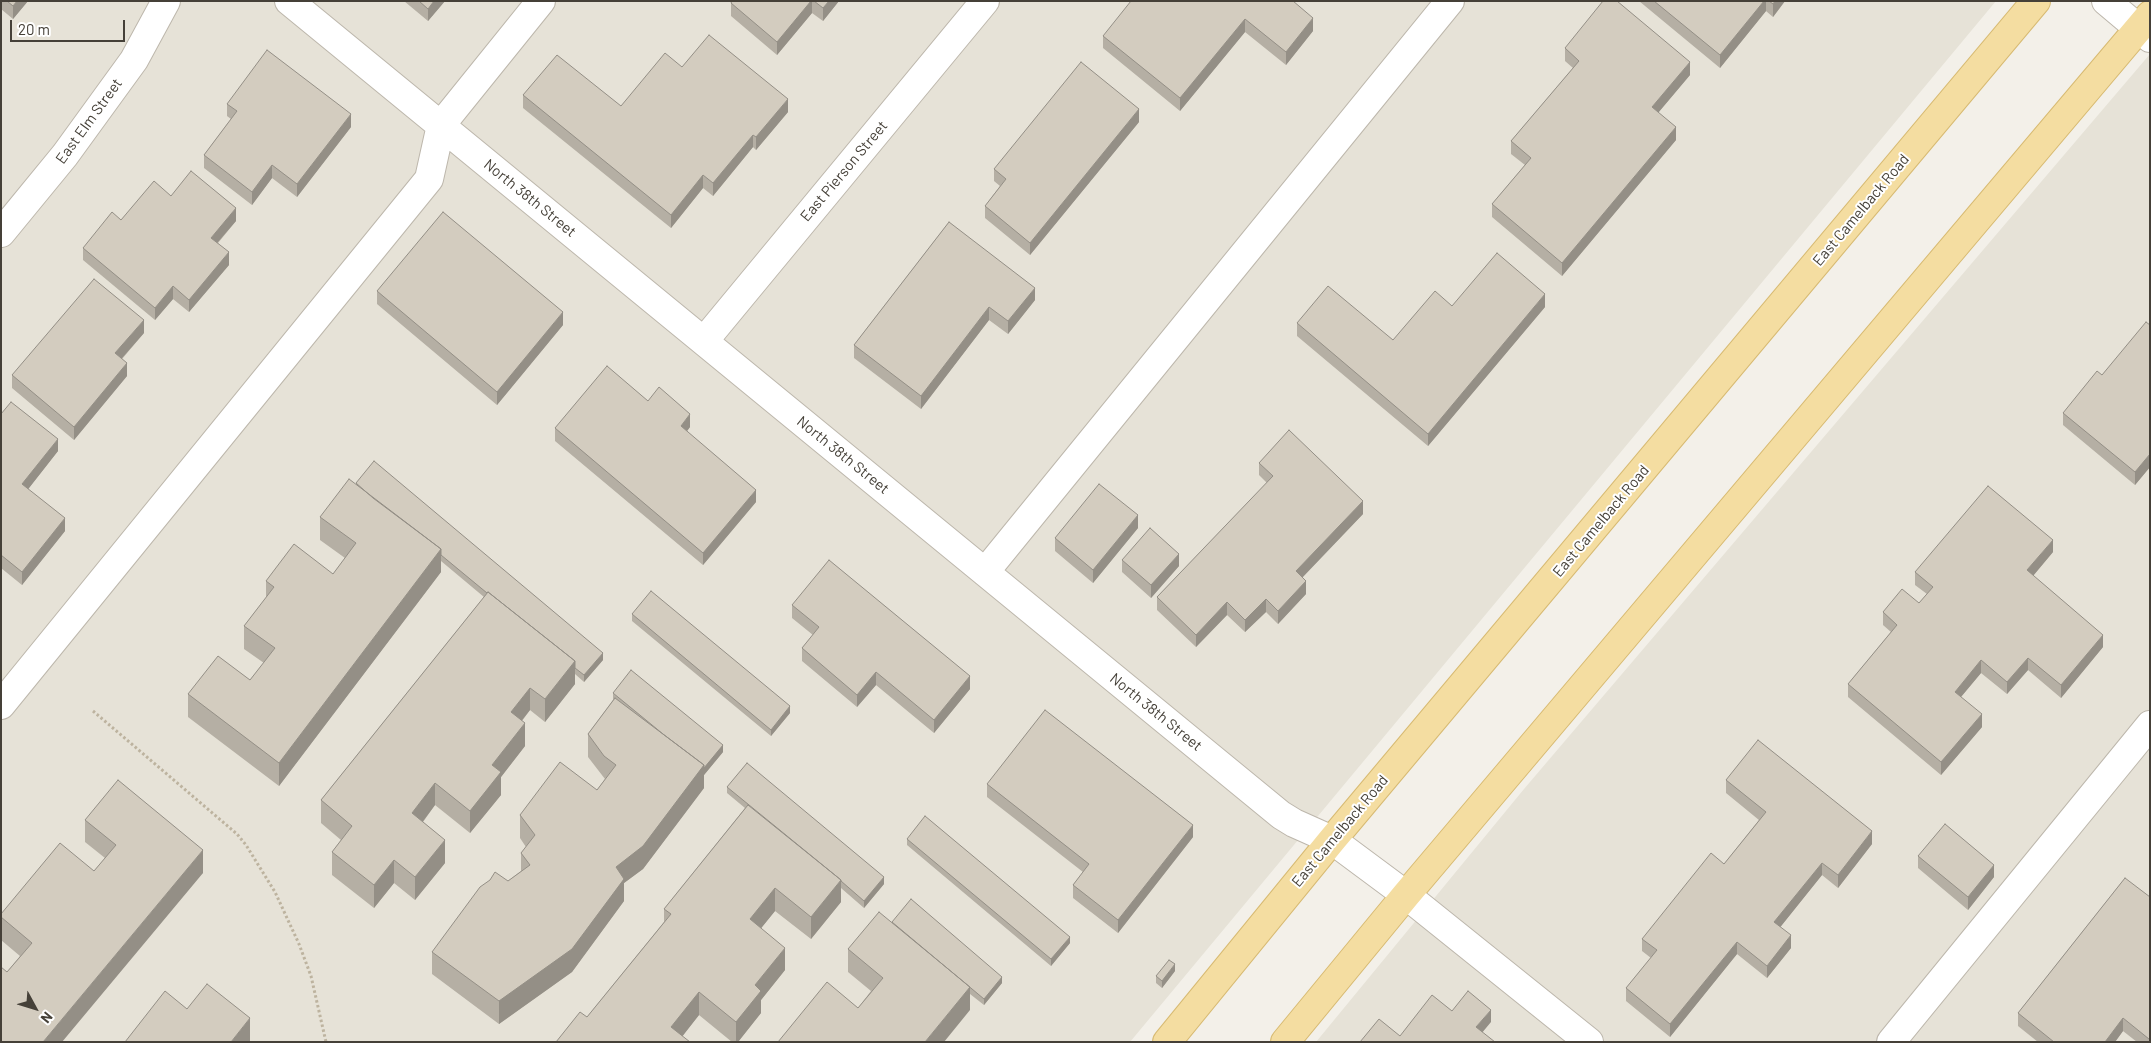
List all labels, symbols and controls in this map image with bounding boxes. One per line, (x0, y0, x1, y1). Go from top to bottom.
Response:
scale bar (12, 10, 128, 42)
text: 20 m (18, 20, 50, 38)
street label: East Elm Street (52, 75, 126, 167)
street label: East Pierson Street (797, 117, 891, 225)
street label: East Camelback Road (1809, 151, 1913, 269)
street label: North 38th Street (480, 155, 580, 241)
street label: North 38th Street (793, 412, 893, 498)
street label: East Camelback Road (1549, 462, 1653, 580)
street label: North 38th Street (1106, 669, 1206, 755)
street label: East Camelback Road (1288, 772, 1392, 890)
north arrow (10, 983, 60, 1033)
text: N (38, 1009, 57, 1027)

